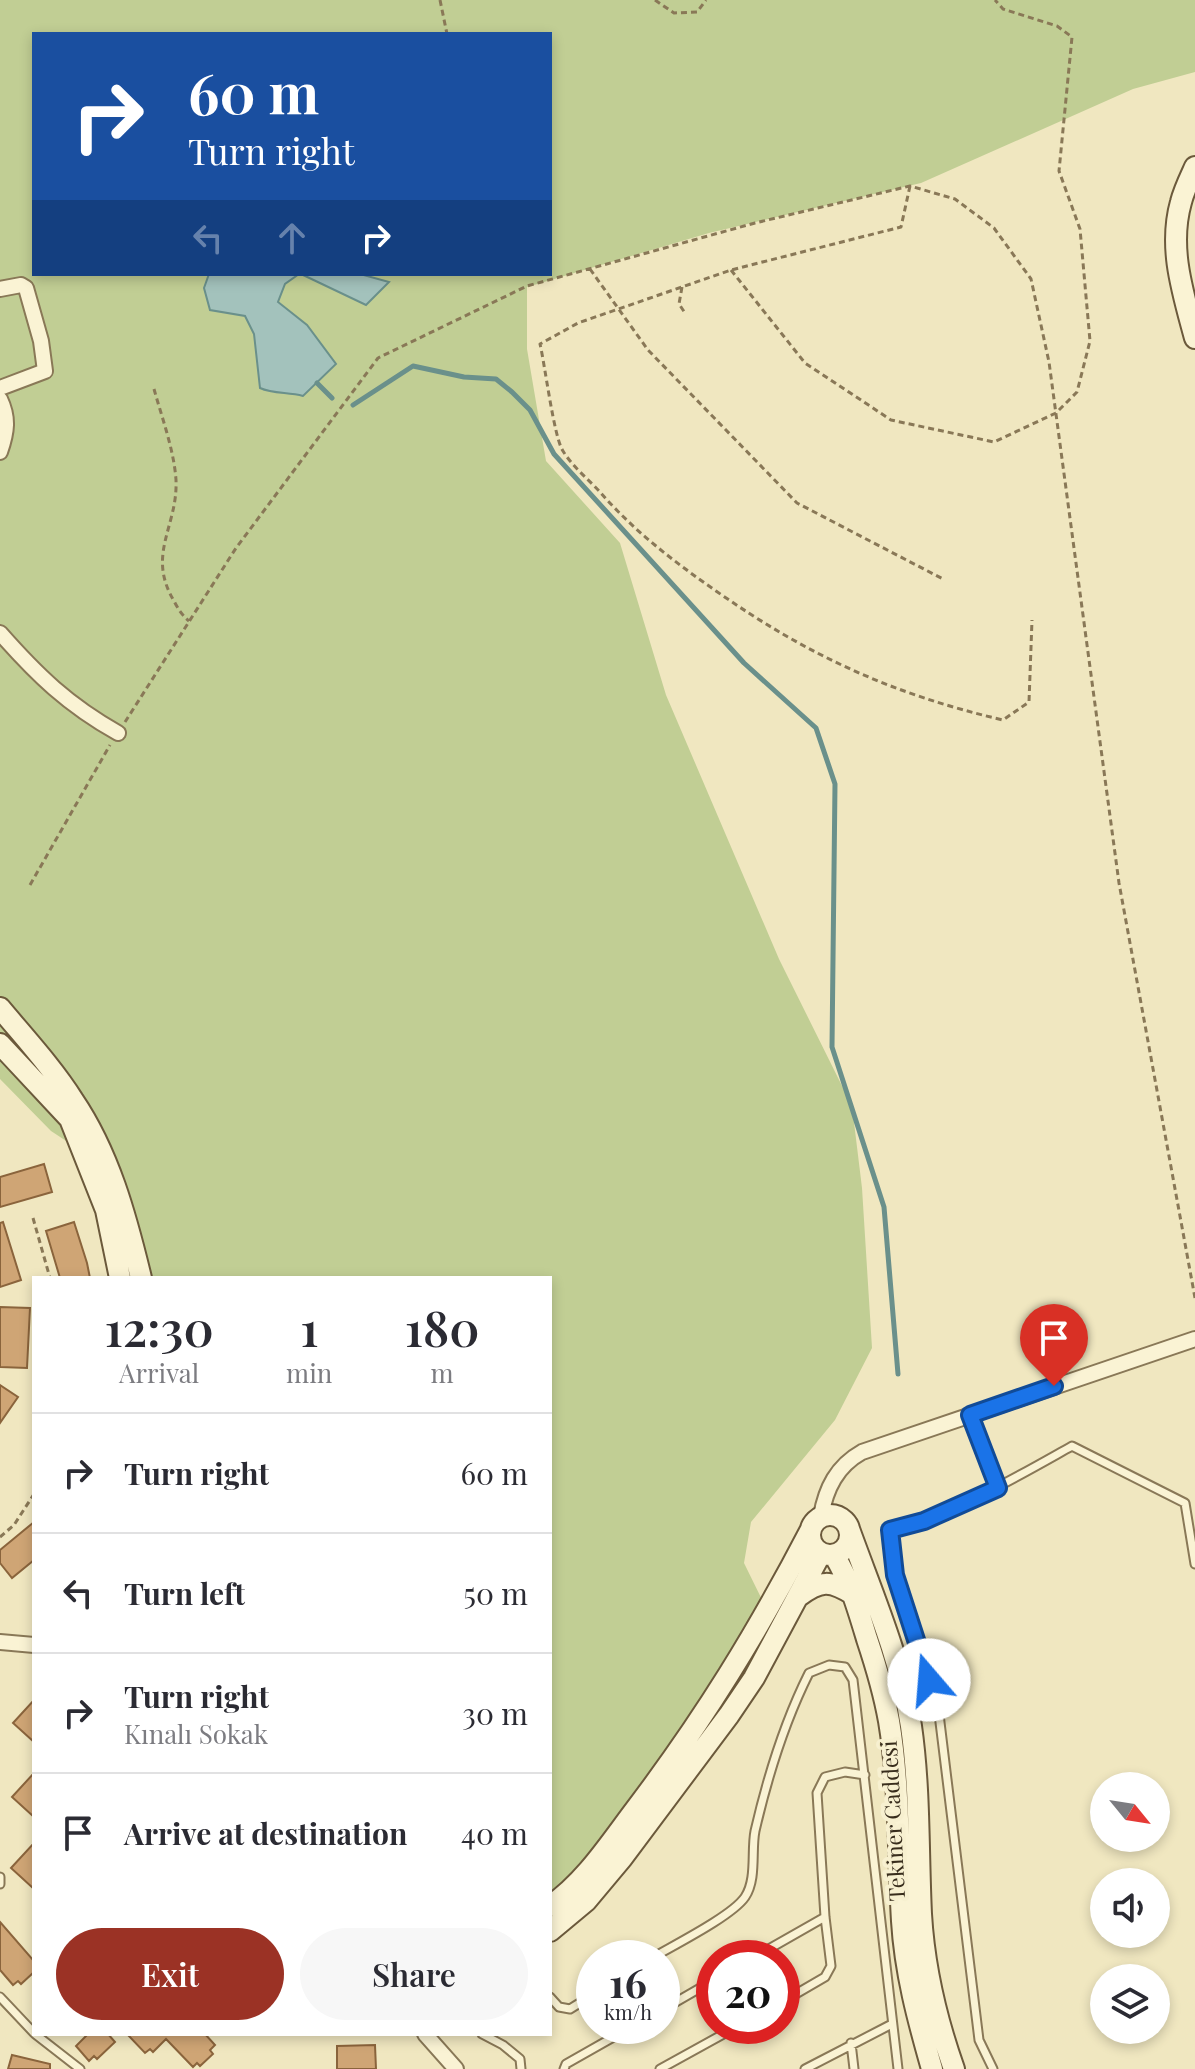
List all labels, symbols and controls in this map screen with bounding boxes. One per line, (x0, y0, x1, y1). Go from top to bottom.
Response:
text: 60 m (188, 54, 319, 129)
icon: right (56, 64, 160, 168)
text: Turn right (188, 126, 355, 174)
icon: left (186, 216, 230, 260)
icon: ahead (270, 216, 314, 260)
icon: right (354, 216, 398, 260)
text: 12:30 (104, 1295, 214, 1359)
text: 1 (300, 1295, 318, 1359)
text: 180 (405, 1295, 480, 1359)
pin (1020, 1304, 1088, 1386)
icon: arrive (1032, 1316, 1076, 1360)
text: Arrival (119, 1355, 199, 1390)
text: min (286, 1355, 332, 1390)
text: m (431, 1355, 454, 1390)
icon: right (56, 1451, 100, 1495)
text: Turn right (124, 1453, 269, 1493)
text: 60 m (460, 1453, 528, 1493)
icon: left (56, 1571, 100, 1615)
text: Turn left (124, 1573, 245, 1613)
text: 50 m (463, 1573, 528, 1613)
position arrow (887, 1638, 971, 1722)
text: Turn right (124, 1676, 269, 1716)
icon: right (56, 1691, 100, 1735)
text: 30 m (462, 1693, 528, 1733)
text: Kınalı Sokak (124, 1716, 268, 1751)
street label: Tekiner Caddesi (873, 1740, 911, 1902)
north arrow (1090, 1772, 1170, 1852)
map controls (1090, 1772, 1170, 2044)
icon: arrive (56, 1811, 100, 1855)
text: Arrive at destination (124, 1813, 407, 1853)
text: 40 m (461, 1813, 528, 1853)
button: sound (1090, 1868, 1170, 1948)
button: Exit (56, 1928, 284, 2020)
button: Share (300, 1928, 528, 2020)
speed limit sign: 20 (696, 1940, 800, 2044)
text: 16 (609, 1955, 647, 2008)
button: layers (1090, 1964, 1170, 2044)
text: km/h (604, 1998, 652, 2025)

